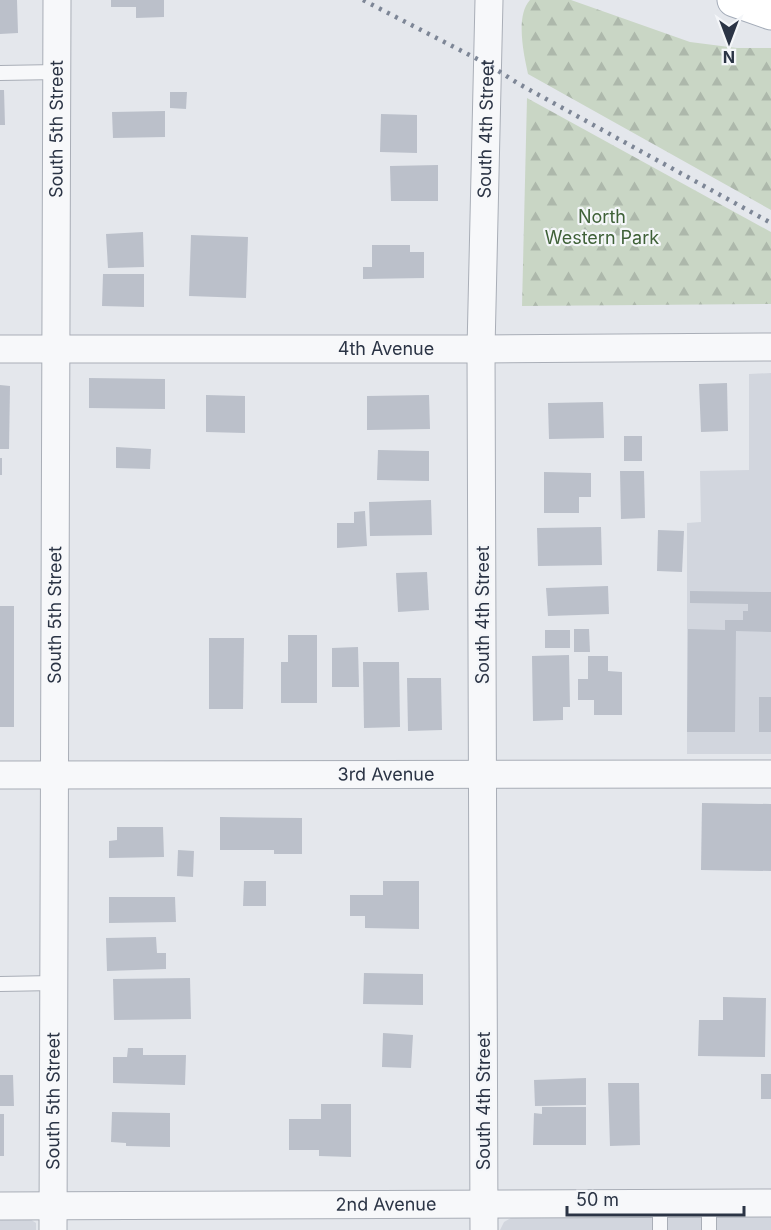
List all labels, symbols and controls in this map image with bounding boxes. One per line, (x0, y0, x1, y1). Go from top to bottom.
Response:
north arrow (699, 12, 759, 72)
text: N (723, 47, 735, 67)
street label: South 4th Street (473, 59, 498, 199)
street label: South 5th Street (45, 60, 67, 198)
park label: North Western Park (545, 206, 659, 248)
street label: 4th Avenue (338, 338, 434, 359)
street label: South 5th Street (44, 546, 65, 684)
street label: South 4th Street (472, 546, 493, 684)
street label: 3rd Avenue (338, 763, 434, 785)
street label: South 5th Street (42, 1032, 64, 1170)
street label: South 4th Street (473, 1032, 494, 1170)
scale bar (567, 1179, 744, 1217)
text: 50 m (576, 1189, 619, 1210)
street label: 2nd Avenue (335, 1193, 437, 1215)

